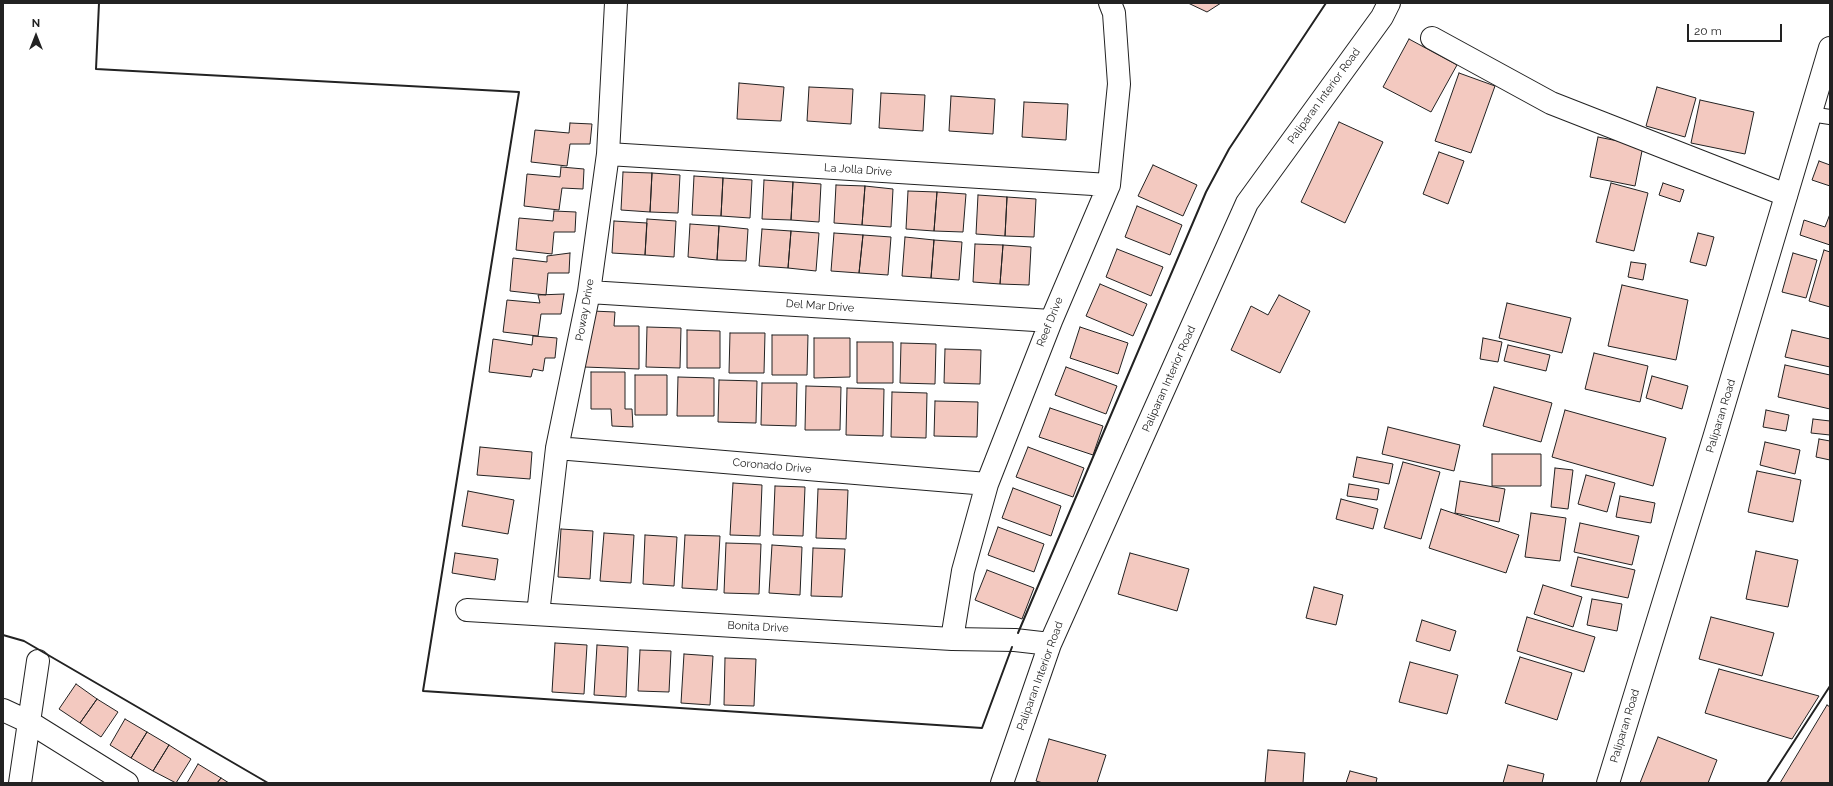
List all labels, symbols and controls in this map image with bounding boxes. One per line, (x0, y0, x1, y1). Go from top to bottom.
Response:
north arrow (16, 16, 56, 56)
scale bar (1689, 16, 1784, 42)
text: N (32, 17, 40, 30)
text: 20 m (1694, 24, 1722, 38)
street label: Paliparan Interior Road (1285, 46, 1363, 146)
street label: La Jolla Drive (824, 161, 892, 179)
street label: Poway Drive (573, 278, 597, 342)
street label: Reef Drive (1034, 295, 1066, 349)
street label: Del Mar Drive (785, 297, 855, 315)
street label: Paliparan Interior Road (1140, 324, 1198, 434)
street label: Paliparan Road (1704, 378, 1738, 454)
street label: Coronado Drive (732, 456, 812, 476)
street label: Bonita Drive (727, 619, 789, 635)
street label: Paliparan Interior Road (1014, 620, 1066, 732)
street label: Paliparan Road (1608, 688, 1642, 764)

